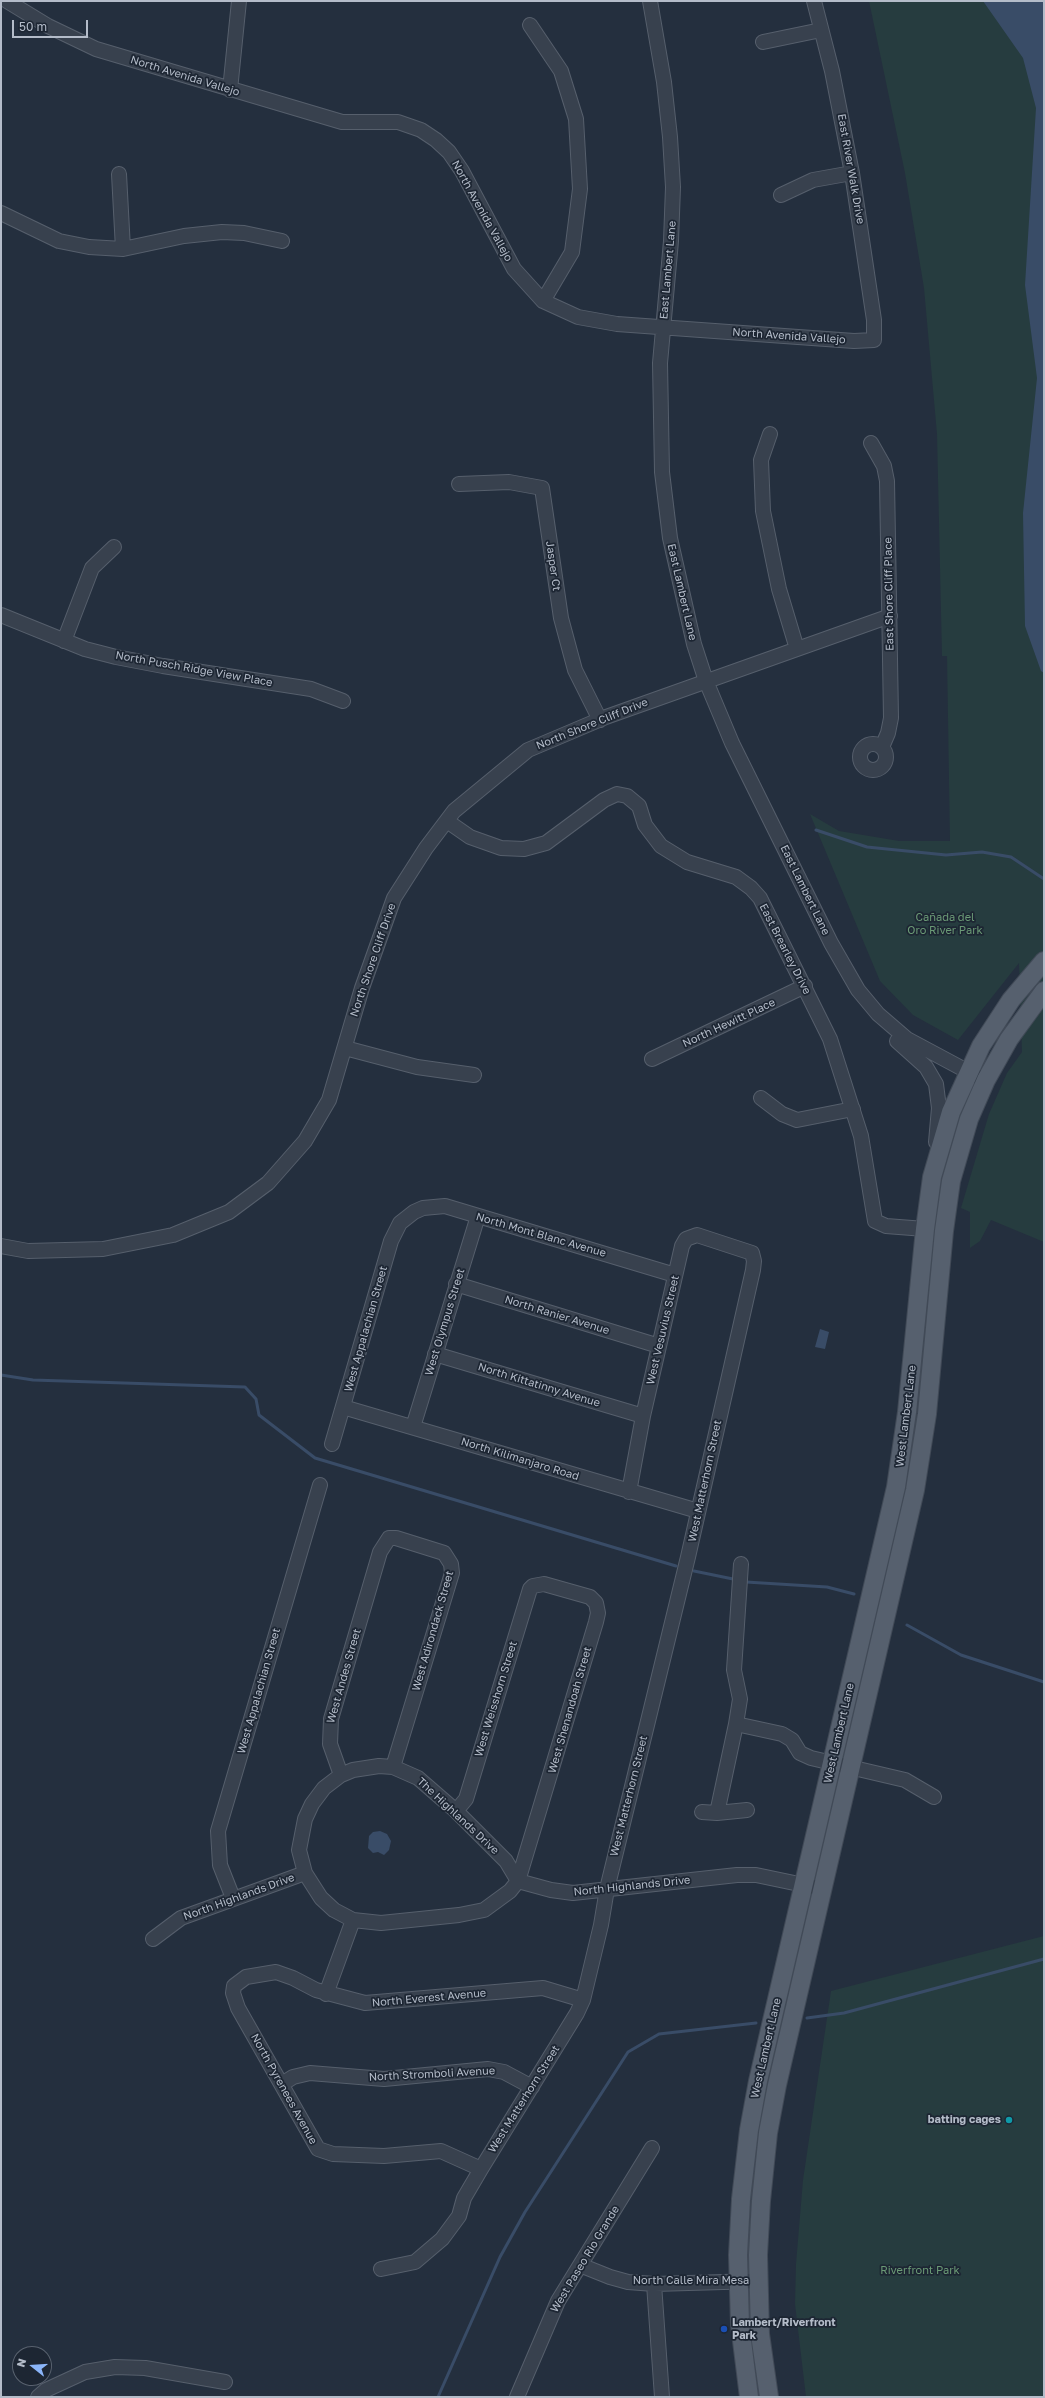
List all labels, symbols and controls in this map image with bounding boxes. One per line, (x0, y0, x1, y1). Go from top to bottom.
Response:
scale bar (14, 12, 90, 38)
text: 50 m (19, 19, 47, 34)
street label: North Avenida Vallejo (129, 53, 241, 99)
street label: East River Walk Drive (835, 113, 867, 225)
street label: North Avenida Vallejo (449, 158, 515, 264)
street label: East Lambert Lane (657, 220, 679, 320)
street label: North Avenida Vallejo (732, 325, 846, 347)
street label: East Shore Cliff Place (881, 537, 897, 651)
street label: Jasper Ct (543, 540, 563, 592)
street label: East Lambert Lane (664, 542, 700, 642)
street label: North Pusch Ridge View Place (114, 649, 274, 689)
street label: North Shore Cliff Drive (534, 696, 650, 752)
street label: East Lambert Lane (777, 843, 833, 937)
street label: East Brearley Drive (756, 901, 814, 997)
street label: North Shore Cliff Drive (347, 902, 399, 1018)
park label: Cañada del Oro River Park (907, 911, 983, 937)
street label: North Hewitt Place (681, 996, 777, 1050)
street label: North Mont Blanc Avenue (474, 1210, 608, 1260)
street label: West Appalachian Street (342, 1265, 390, 1393)
street label: West Olympus Street (422, 1267, 468, 1377)
street label: West Vesuvius Street (644, 1274, 682, 1386)
street label: North Ranier Avenue (503, 1293, 611, 1337)
street label: North Kittatinny Avenue (476, 1360, 602, 1410)
street label: West Lambert Lane (893, 1364, 919, 1468)
street label: West Matterhorn Street (686, 1419, 724, 1543)
street label: North Kilimanjaro Road (459, 1435, 581, 1483)
street label: West Adirondack Street (409, 1569, 457, 1693)
street label: West Appalachian Street (235, 1627, 283, 1755)
street label: West Andes Street (324, 1627, 364, 1725)
street label: West Weisshorn Street (472, 1640, 520, 1758)
street label: West Shenandoah Street (546, 1645, 594, 1775)
street label: West Lambert Lane (821, 1682, 857, 1784)
street label: West Matterhorn Street (608, 1734, 650, 1858)
street label: The Highlands Drive (414, 1775, 502, 1857)
street label: North Highlands Drive (182, 1871, 296, 1923)
street label: North Highlands Drive (573, 1873, 691, 1899)
street label: North Everest Avenue (371, 1986, 487, 2010)
street label: West Lambert Lane (748, 1997, 784, 2099)
street label: North Pyrenees Avenue (248, 2031, 320, 2147)
street label: West Matterhorn Street (486, 2043, 562, 2155)
street label: North Stromboli Avenue (368, 2064, 496, 2084)
place label: batting cages (928, 2113, 1001, 2127)
marker: batting cages (1004, 2115, 1014, 2125)
street label: West Paseo Rio Grande (548, 2203, 622, 2315)
park label: Riverfront Park (880, 2264, 960, 2278)
street label: North Calle Mira Mesa (633, 2274, 749, 2288)
place label: Lambert/Riverfront Park (732, 2316, 836, 2342)
marker: Lambert/Riverfront Park (719, 2324, 729, 2334)
north arrow (12, 2346, 52, 2386)
text: N (14, 2357, 28, 2369)

